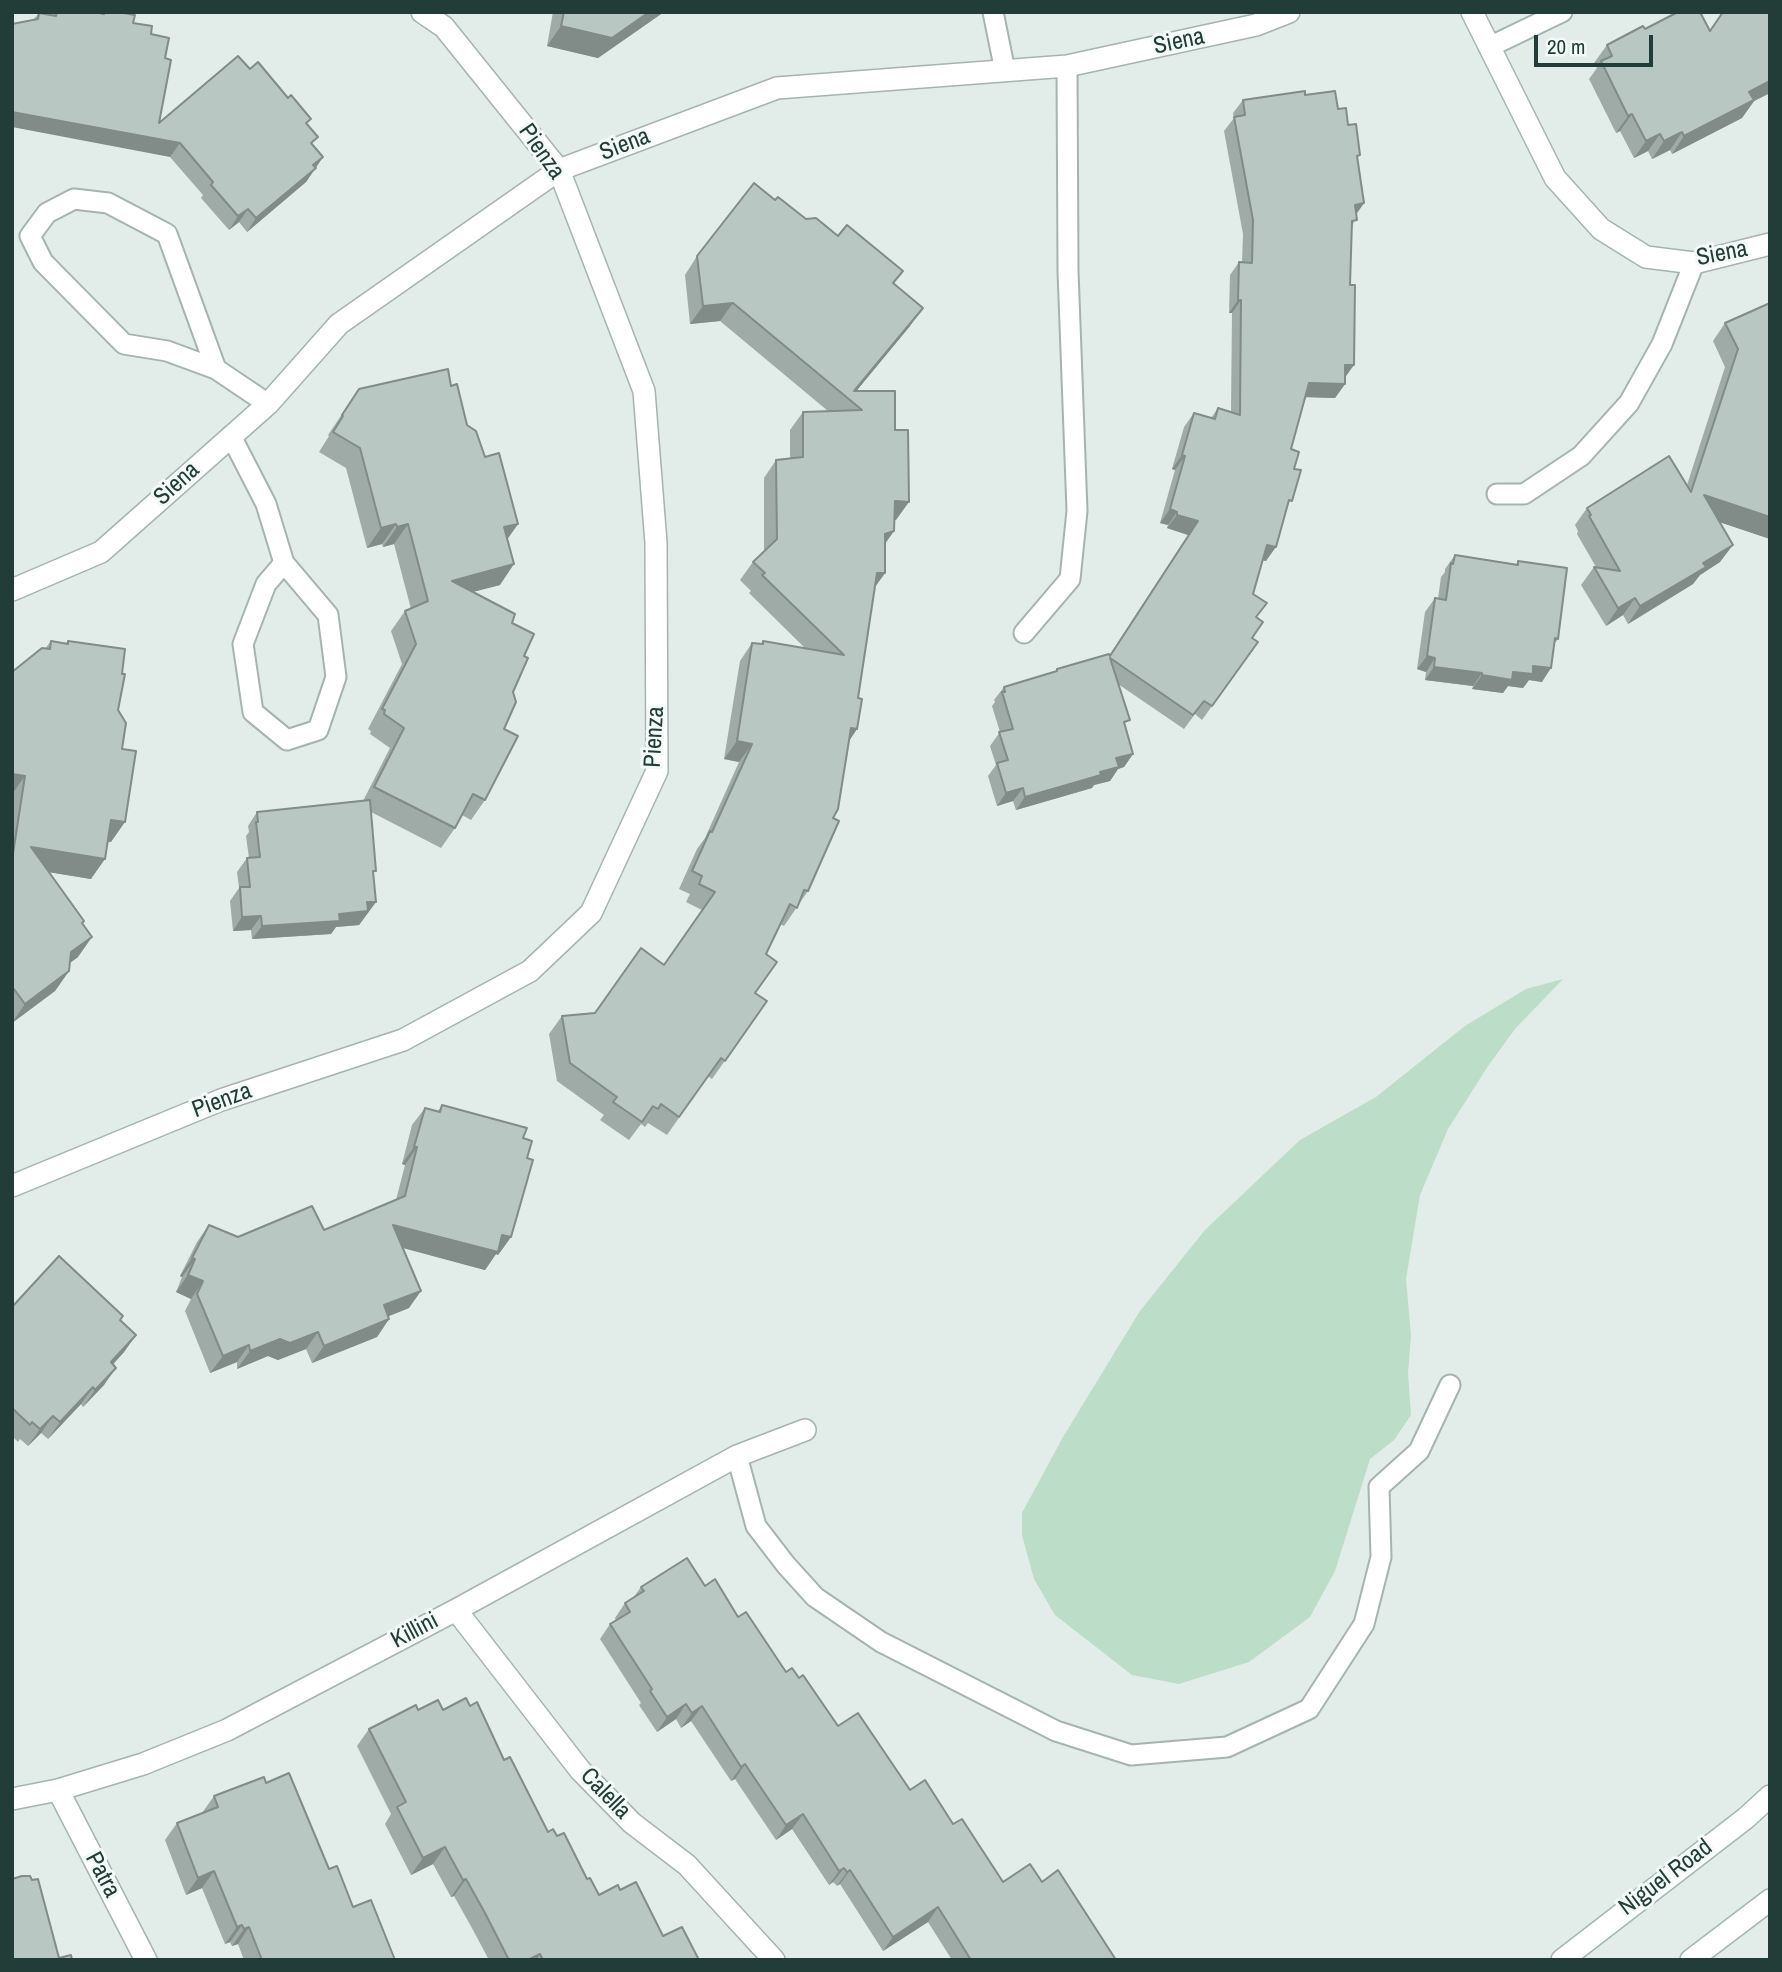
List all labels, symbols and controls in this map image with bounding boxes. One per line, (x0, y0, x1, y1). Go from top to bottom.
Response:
scale bar (1537, 21, 1656, 65)
street label: Siena (1151, 23, 1207, 61)
text: 20 m (1547, 32, 1585, 61)
street label: Pienza (512, 119, 570, 185)
street label: Siena (596, 122, 654, 168)
street label: Siena (1694, 235, 1750, 273)
street label: Siena (148, 456, 206, 512)
street label: Pienza (639, 706, 671, 768)
street label: Pienza (188, 1077, 256, 1125)
street label: Killini (387, 1607, 443, 1655)
street label: Calella (574, 1762, 636, 1826)
street label: Niguel Road (1614, 1834, 1718, 1922)
street label: Patra (78, 1847, 126, 1903)

